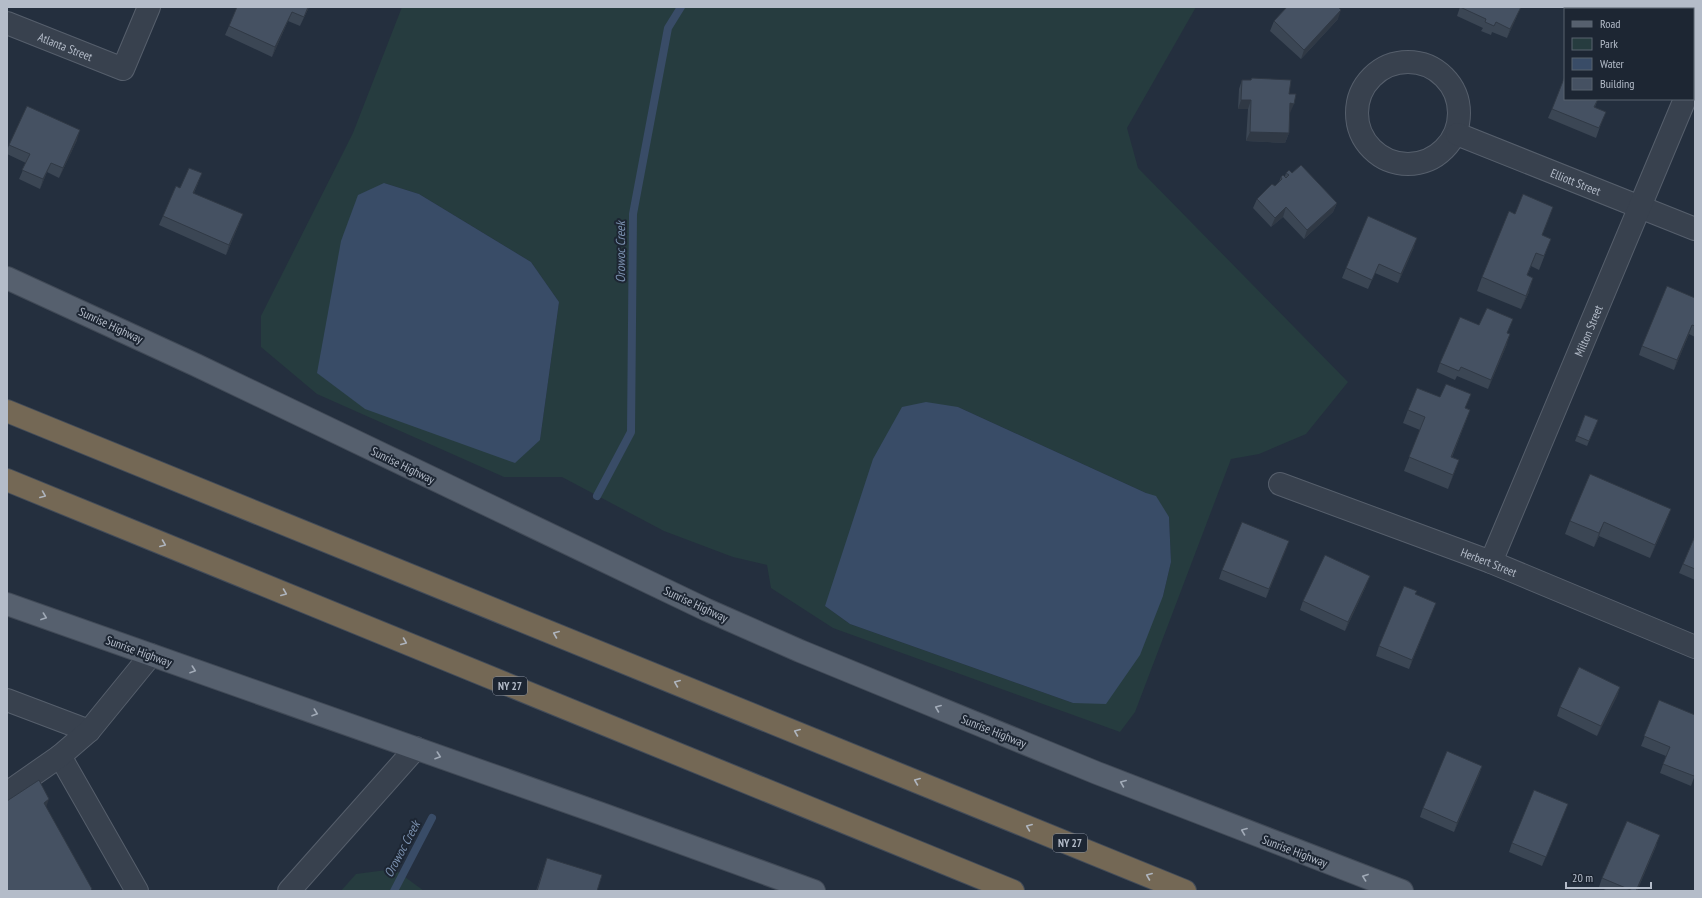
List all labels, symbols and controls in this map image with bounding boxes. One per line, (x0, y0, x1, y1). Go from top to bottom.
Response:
legend (1564, 8, 1694, 100)
text: Road (1600, 16, 1620, 31)
street label: Atlanta Street (36, 29, 96, 64)
text: Park (1600, 36, 1618, 51)
text: Water (1600, 56, 1625, 71)
text: Building (1600, 76, 1635, 91)
street label: Elliott Street (1549, 165, 1604, 198)
water label: Orowoc Creek (612, 219, 629, 283)
street label: Milton Street (1571, 302, 1606, 358)
street label: Sunrise Highway (77, 304, 146, 347)
street label: Sunrise Highway (369, 443, 438, 487)
one-way arrow (39, 490, 47, 498)
one-way arrow (160, 540, 167, 548)
street label: Herbert Street (1459, 544, 1520, 580)
street label: Sunrise Highway (662, 583, 731, 626)
one-way arrow (280, 589, 287, 597)
one-way arrow (40, 613, 47, 621)
one-way arrow (553, 631, 561, 639)
street label: Sunrise Highway (104, 632, 174, 670)
one-way arrow (401, 638, 408, 646)
one-way arrow (189, 665, 196, 674)
road number: NY 27 (493, 677, 527, 695)
one-way arrow (673, 680, 681, 688)
one-way arrow (934, 705, 942, 713)
one-way arrow (312, 708, 319, 717)
street label: Sunrise Highway (959, 711, 1029, 751)
one-way arrow (794, 729, 802, 737)
one-way arrow (434, 751, 441, 760)
one-way arrow (914, 778, 922, 786)
one-way arrow (1119, 780, 1126, 788)
water label: Orowoc Creek (380, 816, 425, 880)
one-way arrow (1026, 823, 1033, 831)
one-way arrow (1240, 828, 1248, 836)
street label: Sunrise Highway (1260, 832, 1330, 871)
road number: NY 27 (1053, 834, 1087, 852)
scale bar (1566, 864, 1651, 890)
text: 20 m (1572, 870, 1593, 885)
one-way arrow (1146, 873, 1153, 881)
one-way arrow (1362, 874, 1369, 882)

